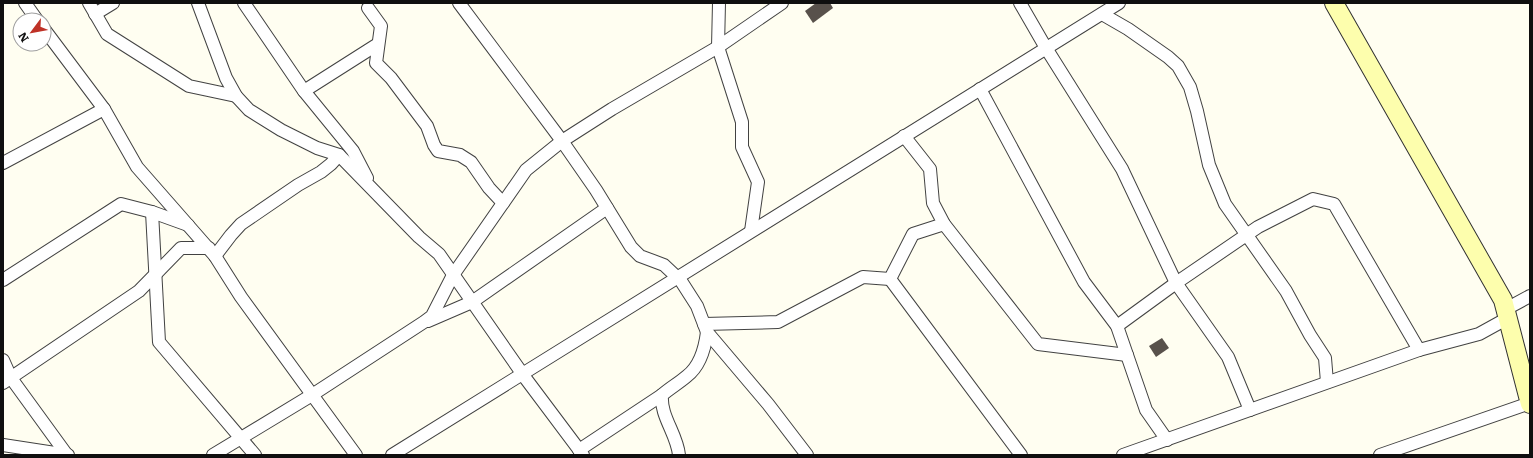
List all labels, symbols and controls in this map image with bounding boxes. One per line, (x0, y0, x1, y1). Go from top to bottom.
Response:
north arrow (12, 12, 52, 52)
text: N (13, 30, 32, 46)

